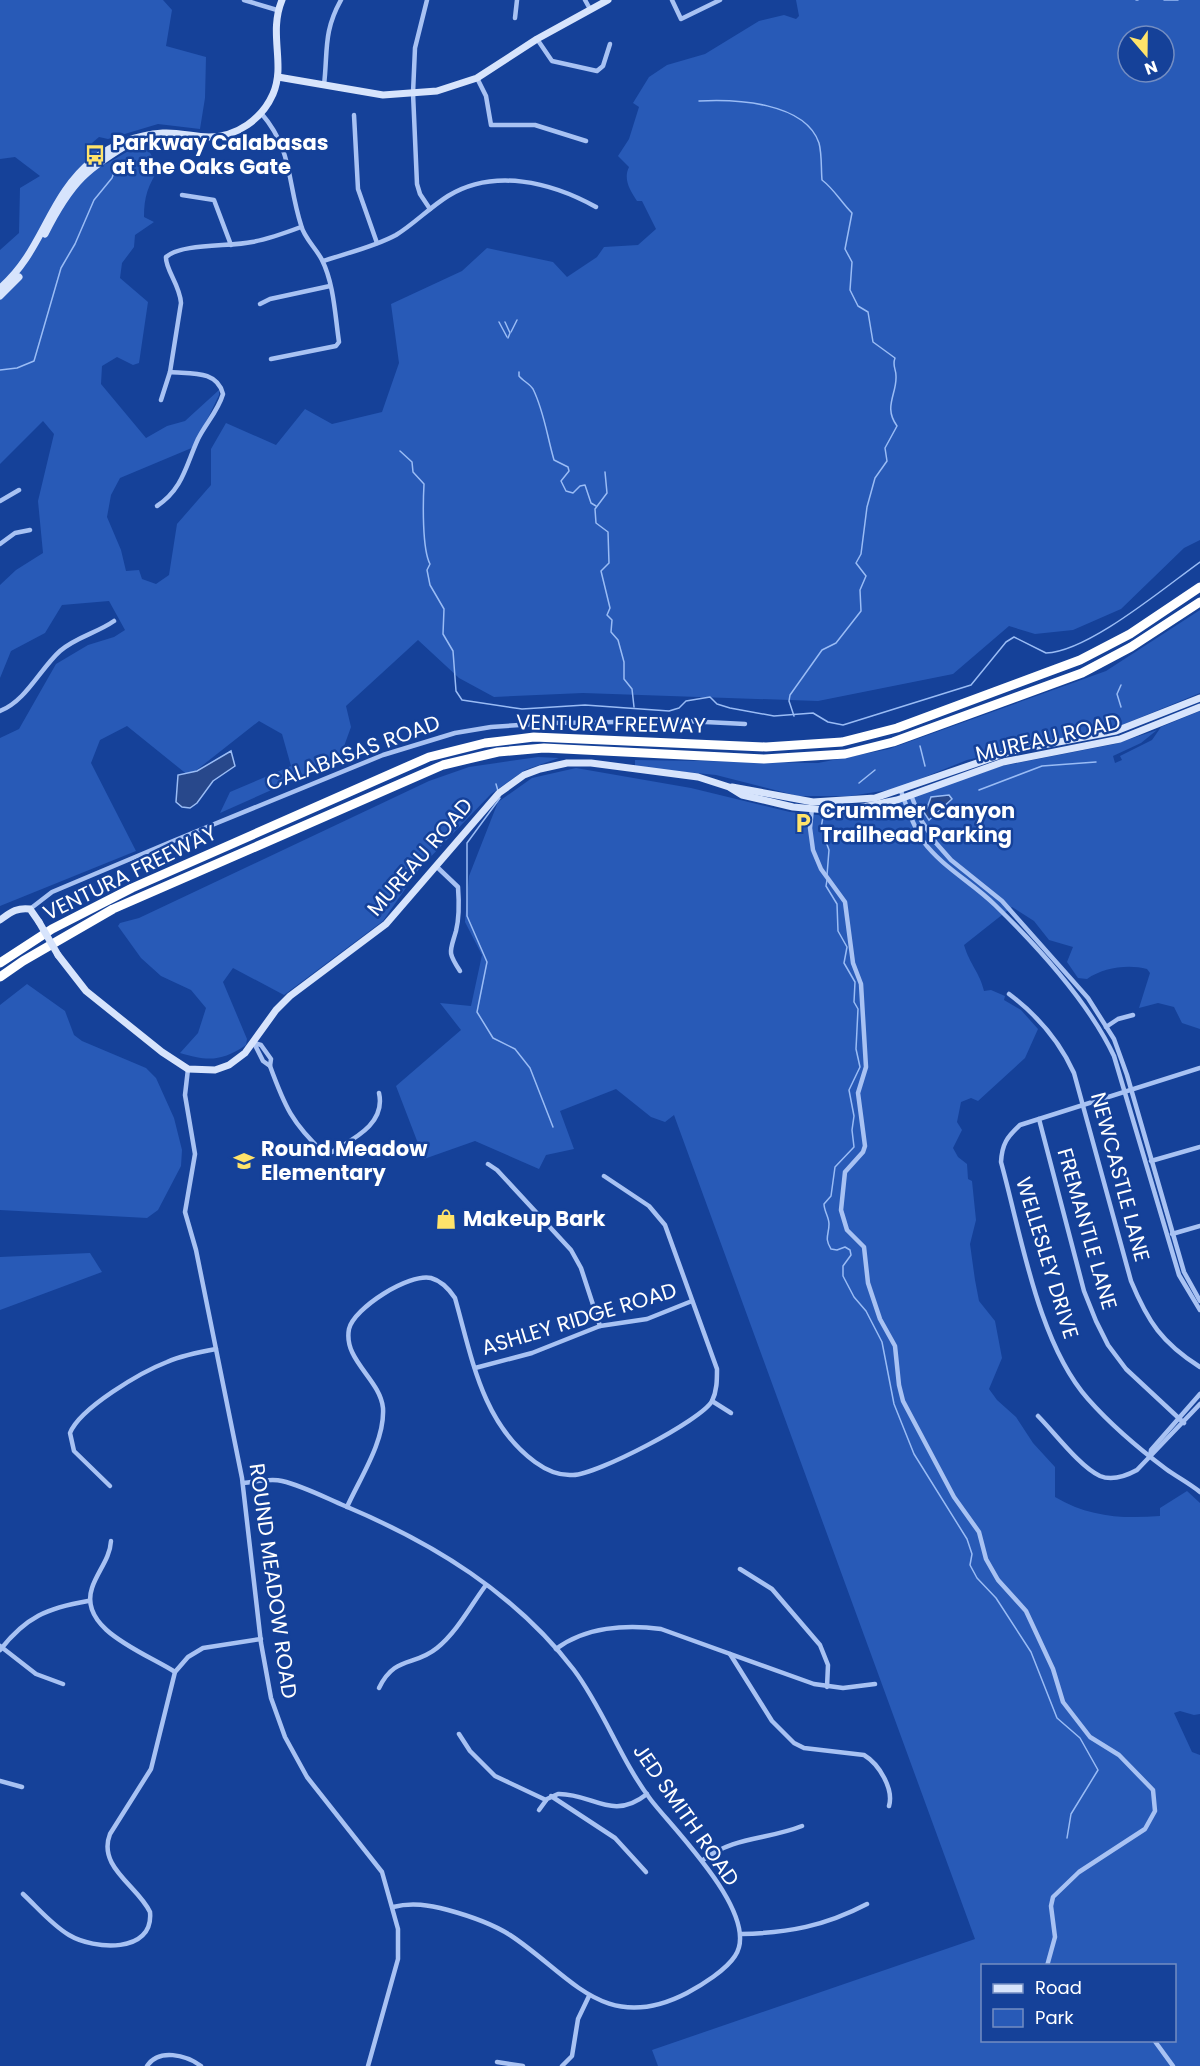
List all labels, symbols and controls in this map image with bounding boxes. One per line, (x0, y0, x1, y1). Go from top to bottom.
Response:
north arrow (1116, 24, 1176, 84)
text: N (1141, 55, 1161, 80)
place label: Parkway Calabasas at the Oaks Gate (112, 128, 328, 181)
bus stop icon: Parkway Calabasas at the Oaks Gate (83, 143, 107, 167)
street label: VENTURA FREEWAY (516, 707, 706, 740)
street label: MUREAU ROAD (973, 707, 1123, 768)
street label: CALABASAS ROAD (262, 708, 444, 798)
street label: MUREAU ROAD (360, 791, 479, 922)
place label: Crummer Canyon Trailhead Parking (820, 796, 1015, 849)
parking icon: Crummer Canyon Trailhead Parking (791, 811, 815, 835)
street label: VENTURA FREEWAY (38, 818, 221, 927)
street label: NEWCASTLE LANE (1084, 1089, 1157, 1265)
place label: Round Meadow Elementary (261, 1134, 428, 1187)
street label: FREMANTLE LANE (1051, 1145, 1124, 1313)
school or university icon: Round Meadow Elementary (232, 1149, 256, 1173)
street label: WELLESLEY DRIVE (1009, 1173, 1086, 1342)
place label: Makeup Bark (463, 1204, 605, 1233)
shop icon: Makeup Bark (434, 1207, 458, 1231)
street label: ASHLEY RIDGE ROAD (478, 1275, 680, 1362)
street label: ROUND MEADOW ROAD (243, 1461, 304, 1700)
street label: JED SMITH ROAD (626, 1738, 746, 1892)
legend (981, 1964, 1176, 2042)
text: Road (1035, 1975, 1082, 2000)
text: Park (1035, 2005, 1074, 2030)

